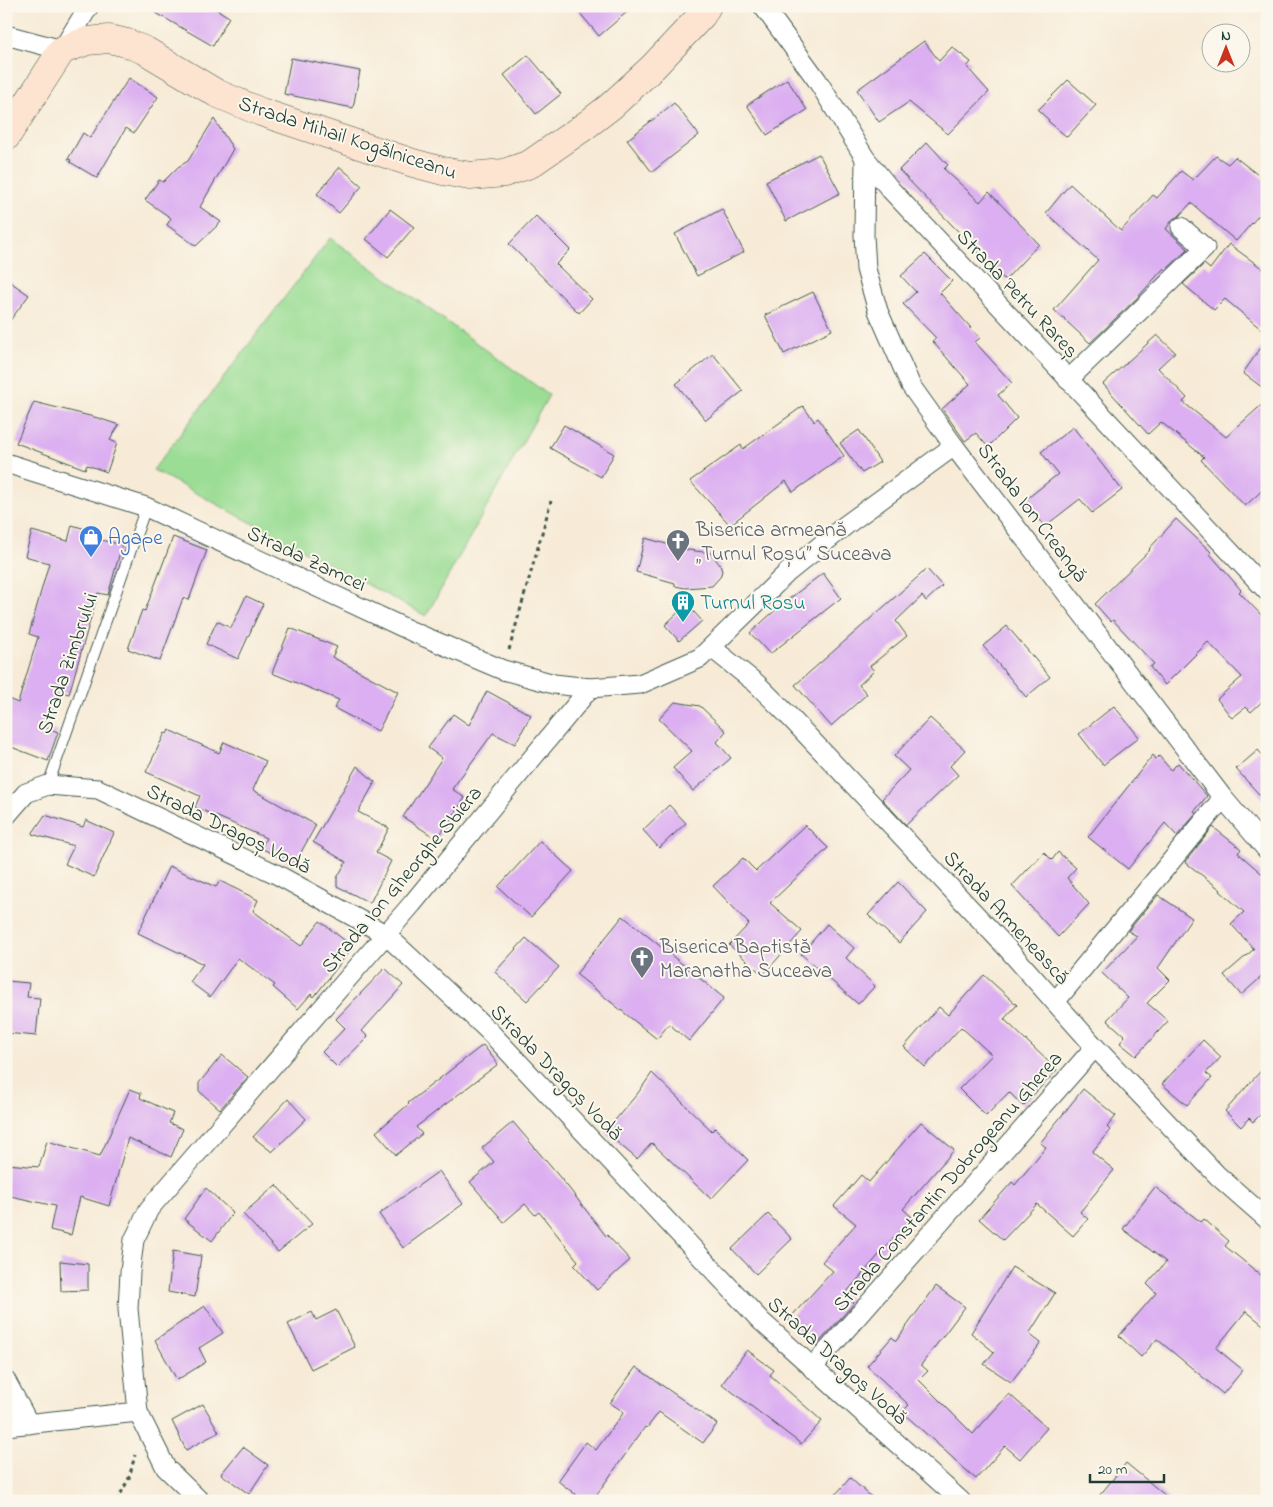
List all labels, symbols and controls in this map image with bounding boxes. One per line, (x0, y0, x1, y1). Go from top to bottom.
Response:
north arrow (1200, 22, 1250, 72)
text: N (1221, 26, 1231, 47)
street label: Strada Mihail Kogălniceanu (234, 89, 461, 190)
street label: Strada Petru Rareș (948, 223, 1085, 366)
street label: Strada Ion Creangă (967, 437, 1094, 591)
place label: Biserica armeană „Turnul Roșu” Suceava (695, 516, 892, 570)
street label: Strada Zamcei (241, 519, 371, 601)
shop icon: Agape (78, 524, 104, 558)
place label: Agape (108, 524, 163, 556)
church icon: Biserica armeană „Turnul Roșu” Suceava (665, 528, 691, 562)
street label: Strada Zimbrului (31, 589, 107, 738)
building icon: Turnul Rosu (670, 589, 696, 623)
place label: Turnul Rosu (700, 589, 806, 619)
street label: Strada Dragoș Vodă (140, 777, 316, 885)
street label: Strada Ion Gheorghe Sbiera (315, 780, 492, 982)
street label: Strada Armenească (935, 845, 1076, 992)
place label: Biserica Baptistă Maranatha Suceava (659, 933, 832, 987)
church icon: Biserica Baptistă Maranatha Suceava (629, 945, 655, 979)
street label: Strada Dragoș Vodă (481, 998, 629, 1150)
street label: Strada Constantin Dobrogeanu Gherea (827, 1045, 1072, 1321)
street label: Strada Dragoș Vodă (759, 1290, 914, 1434)
scale bar (1090, 1452, 1164, 1484)
text: 20 m (1098, 1459, 1128, 1481)

